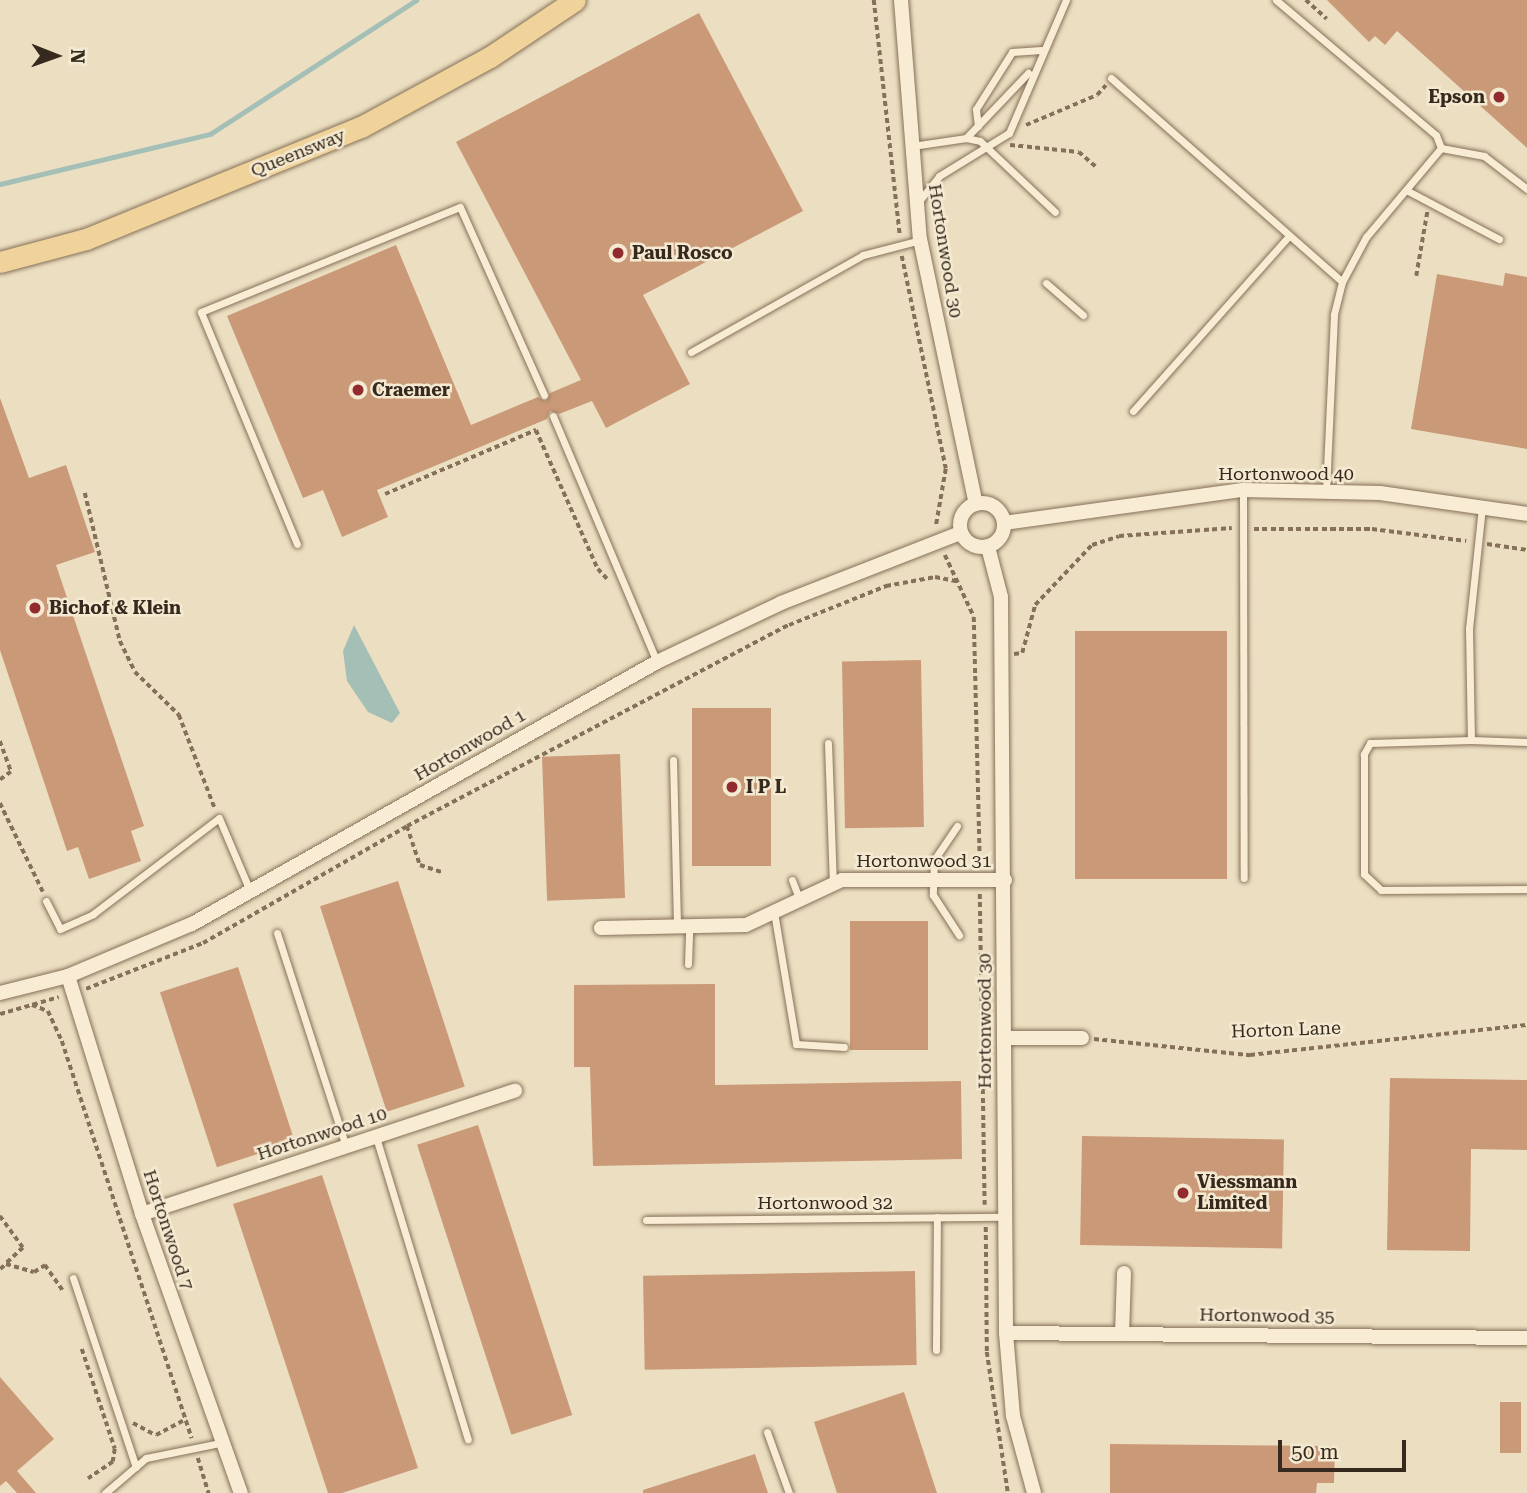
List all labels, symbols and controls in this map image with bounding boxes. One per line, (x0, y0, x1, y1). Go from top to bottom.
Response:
north arrow (21, 21, 91, 91)
text: N (66, 49, 89, 64)
place label: Epson (1428, 86, 1485, 108)
marker: Epson (1491, 89, 1507, 105)
street label: Queensway (248, 124, 348, 182)
street label: Hortonwood 30 (924, 182, 966, 320)
place label: Paul Rosco (632, 242, 733, 264)
marker: Paul Rosco (610, 245, 626, 261)
place label: Craemer (372, 379, 450, 401)
marker: Craemer (350, 382, 366, 398)
street label: Hortonwood 40 (1218, 463, 1354, 485)
place label: Bichof & Klein (49, 597, 181, 619)
marker: Bichof & Klein (27, 600, 43, 616)
street label: Hortonwood 1 (410, 704, 530, 786)
place label: I P L (746, 776, 786, 798)
marker: I P L (724, 779, 740, 795)
street label: Hortonwood 31 (856, 850, 992, 872)
street label: Hortonwood 30 (974, 953, 996, 1089)
street label: Horton Lane (1231, 1017, 1341, 1043)
street label: Hortonwood 10 (254, 1103, 390, 1165)
street label: Hortonwood 7 (138, 1167, 198, 1293)
place label: Viessmann Limited (1197, 1172, 1297, 1214)
marker: Viessmann Limited (1175, 1185, 1191, 1201)
street label: Hortonwood 32 (757, 1192, 893, 1214)
street label: Hortonwood 35 (1199, 1304, 1335, 1328)
scale bar (1282, 1426, 1410, 1470)
text: 50 m (1291, 1440, 1339, 1464)

